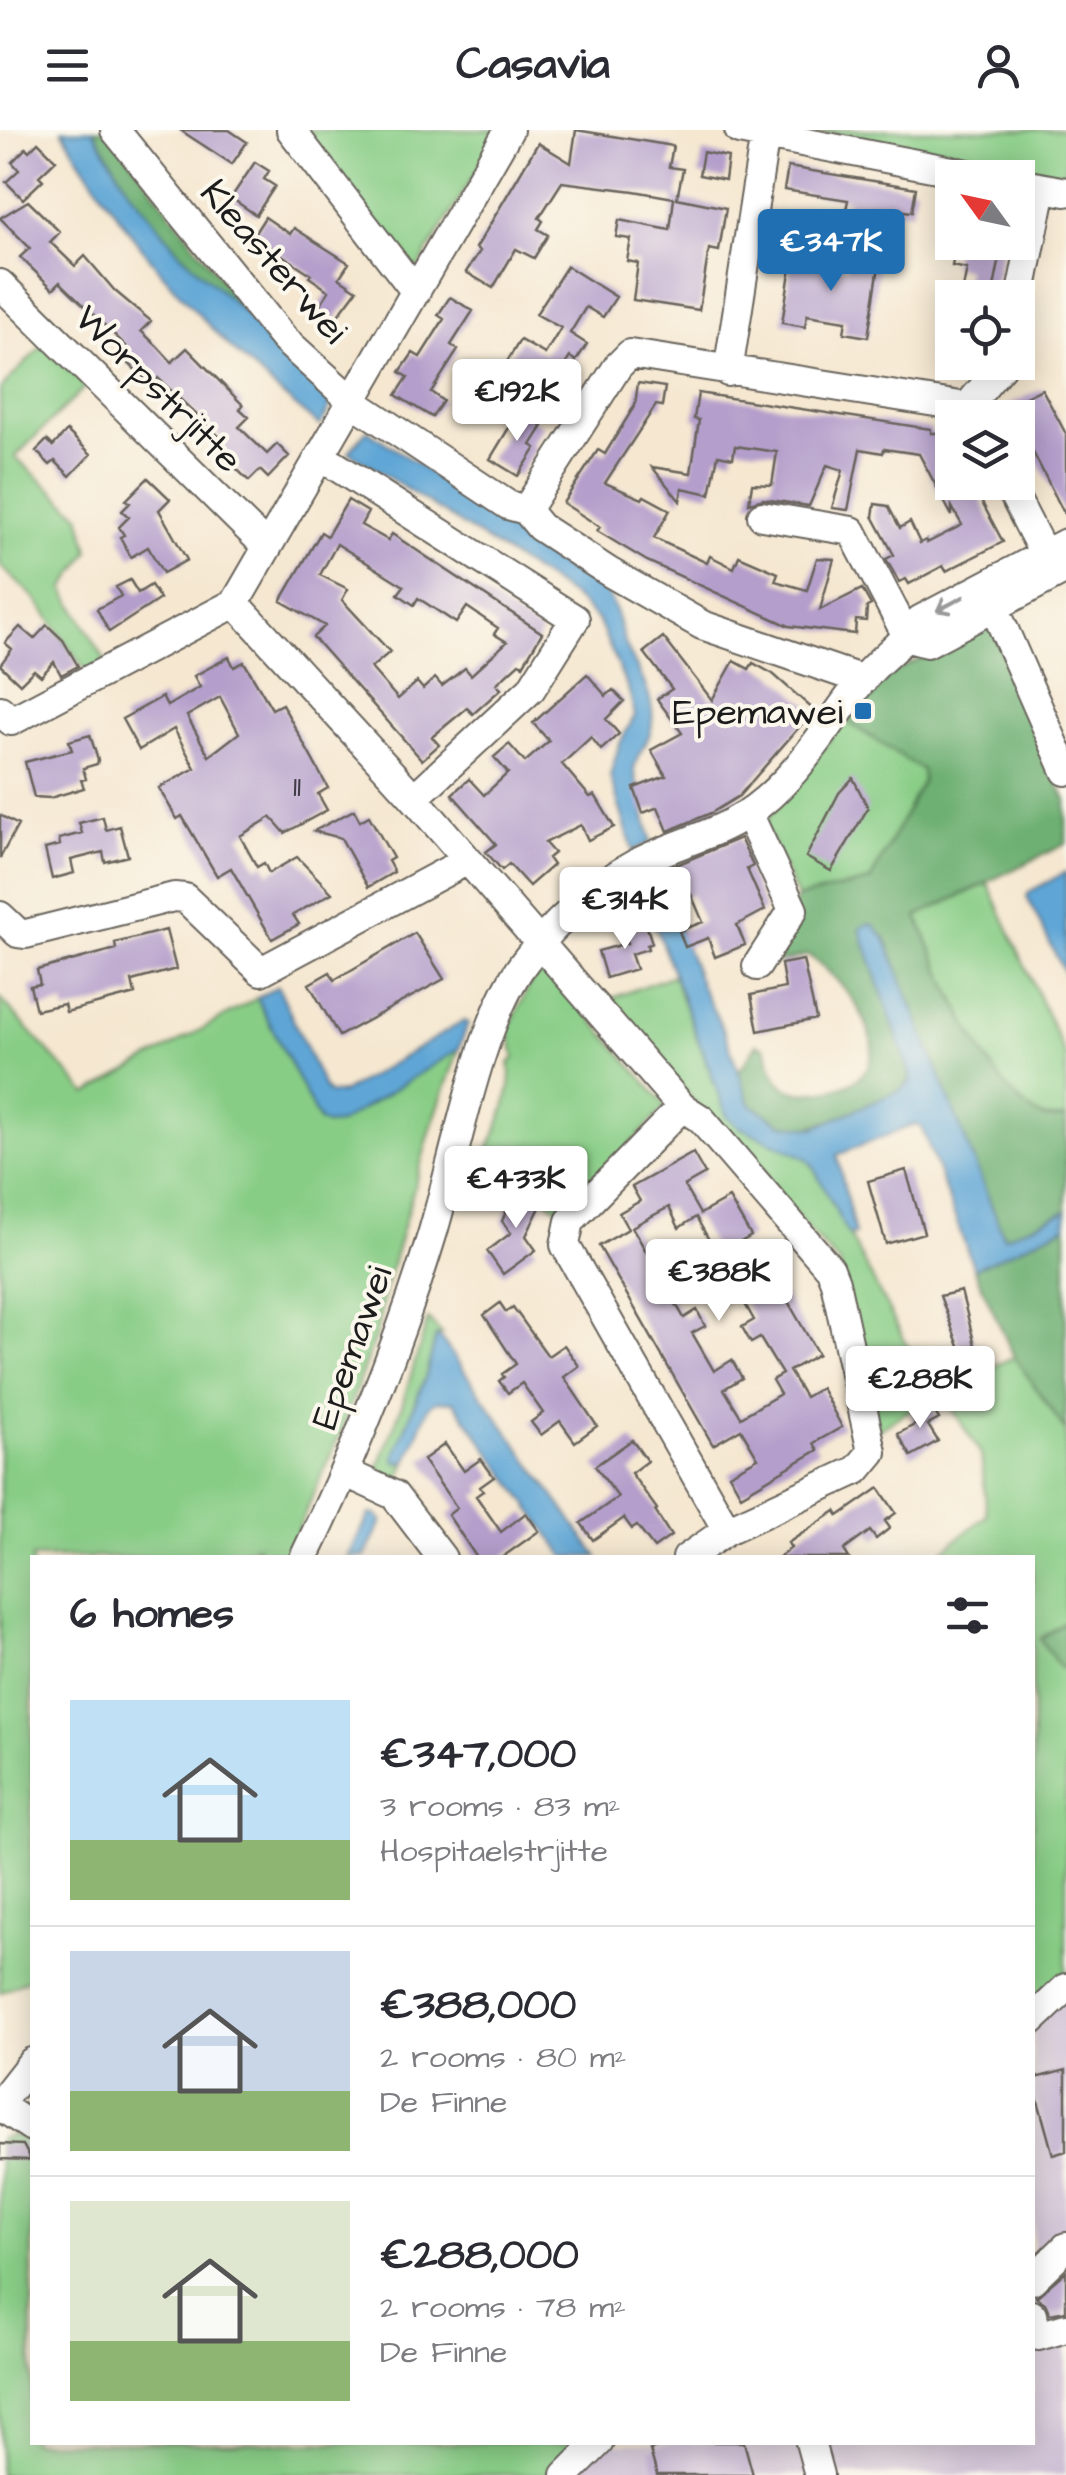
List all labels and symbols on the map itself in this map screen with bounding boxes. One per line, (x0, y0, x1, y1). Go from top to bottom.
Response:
north arrow (935, 160, 1035, 260)
street label: Kleasterwei (188, 169, 359, 356)
pin: €347K (761, 209, 901, 294)
street label: Worpstrjitte (62, 294, 253, 485)
pin: €192K (447, 359, 587, 444)
one-way arrow (935, 595, 965, 614)
place label: Epemawei (673, 687, 843, 739)
marker: Epemawei (852, 700, 874, 722)
house number: 11 (293, 764, 301, 809)
pin: €314K (555, 867, 695, 952)
pin: €433K (446, 1146, 586, 1231)
pin: €388K (649, 1239, 789, 1324)
street label: Epemawei (299, 1259, 406, 1437)
pin: €288K (850, 1346, 990, 1431)

